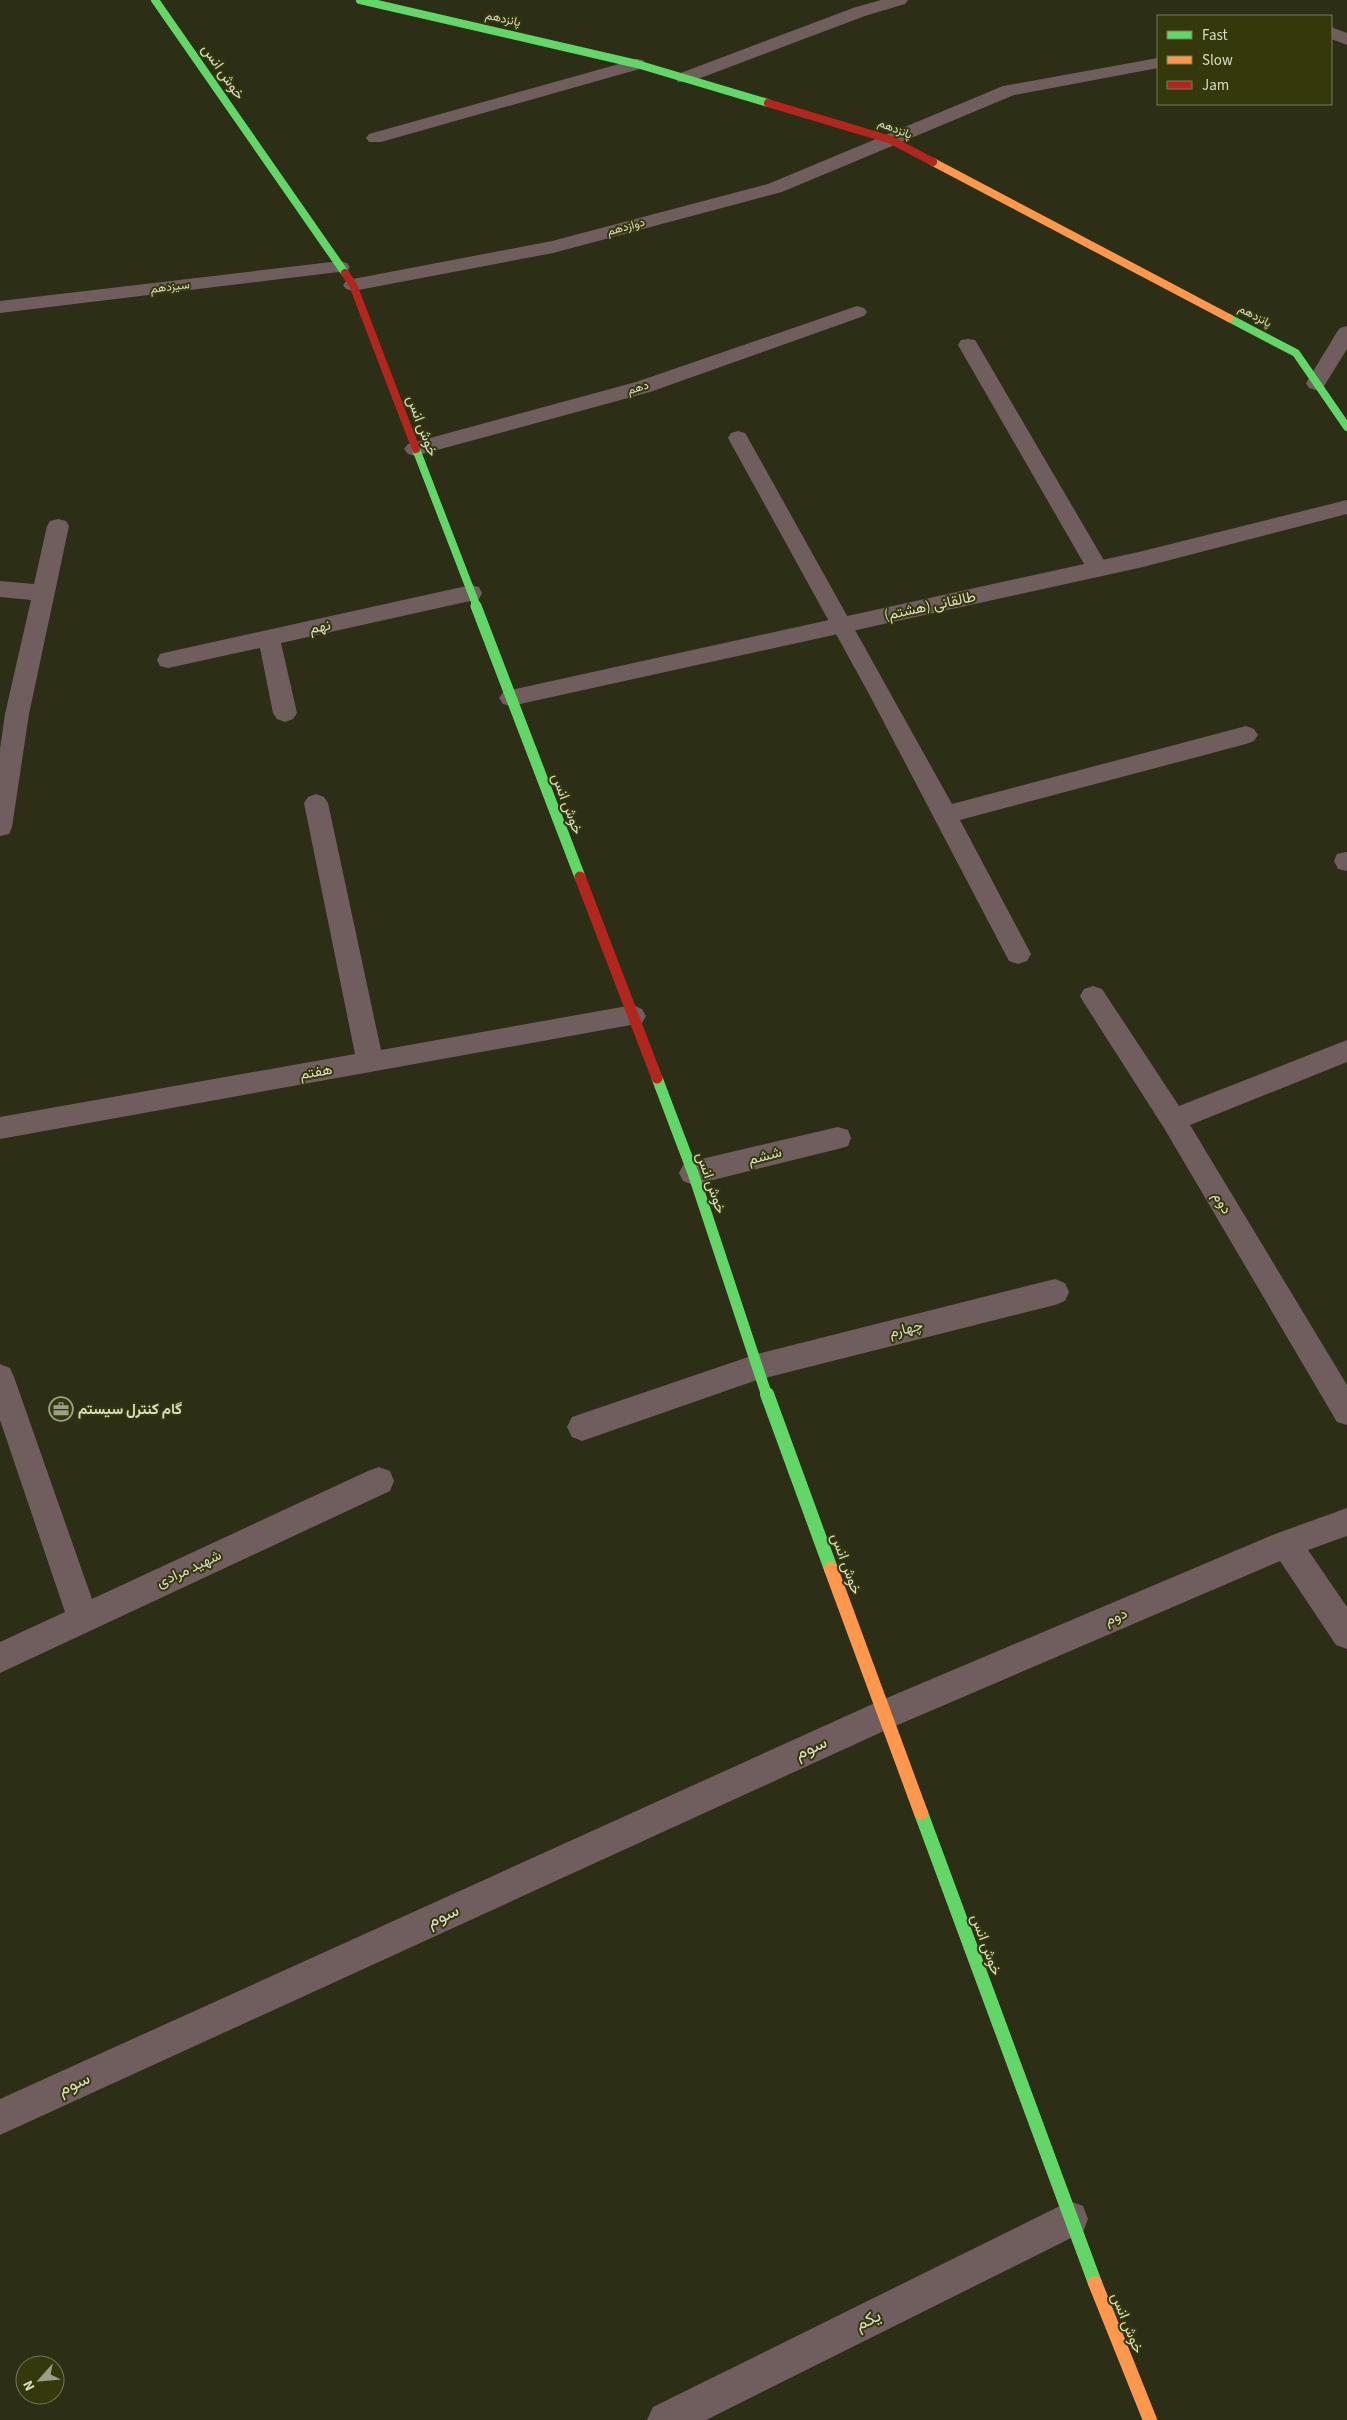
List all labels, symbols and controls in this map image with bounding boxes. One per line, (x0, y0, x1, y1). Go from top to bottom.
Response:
street label: پانزدهم (484, 7, 523, 31)
legend (1157, 15, 1332, 105)
text: Fast (1202, 25, 1228, 46)
street label: خوش انس (196, 40, 250, 104)
text: Slow (1202, 50, 1233, 71)
text: Jam (1202, 75, 1229, 96)
street label: پانزدهم (875, 114, 915, 144)
street label: دوازدهم (605, 214, 647, 240)
street label: سیزدهم (149, 276, 191, 298)
street label: پانزدهم (1235, 300, 1275, 332)
street label: دهم (625, 377, 651, 399)
street label: خوش انس (401, 392, 443, 460)
street label: طالقانی (هشتم) (882, 586, 978, 626)
street label: نهم (307, 615, 333, 639)
street label: خوش انس (546, 770, 588, 838)
street label: هفتم (298, 1059, 334, 1085)
street label: ششم (746, 1142, 784, 1170)
street label: خوش انس (691, 1149, 731, 1217)
street label: دوم (1207, 1188, 1237, 1218)
street label: چهارم (887, 1315, 925, 1343)
office icon: گام کنترل سیستم (48, 1396, 74, 1422)
place label: گام کنترل سیستم (78, 1399, 182, 1420)
street label: خوش انس (825, 1530, 867, 1598)
street label: شهید مرادی (153, 1545, 225, 1593)
street label: دوم (1101, 1603, 1131, 1631)
street label: سوم (791, 1730, 831, 1766)
street label: سوم (423, 1898, 463, 1934)
street label: خوش انس (965, 1911, 1007, 1979)
street label: سوم (54, 2066, 94, 2102)
street label: خوش انس (1105, 2290, 1149, 2356)
street label: یکم (851, 2303, 885, 2337)
north arrow (15, 2355, 65, 2405)
text: N (18, 2377, 40, 2394)

